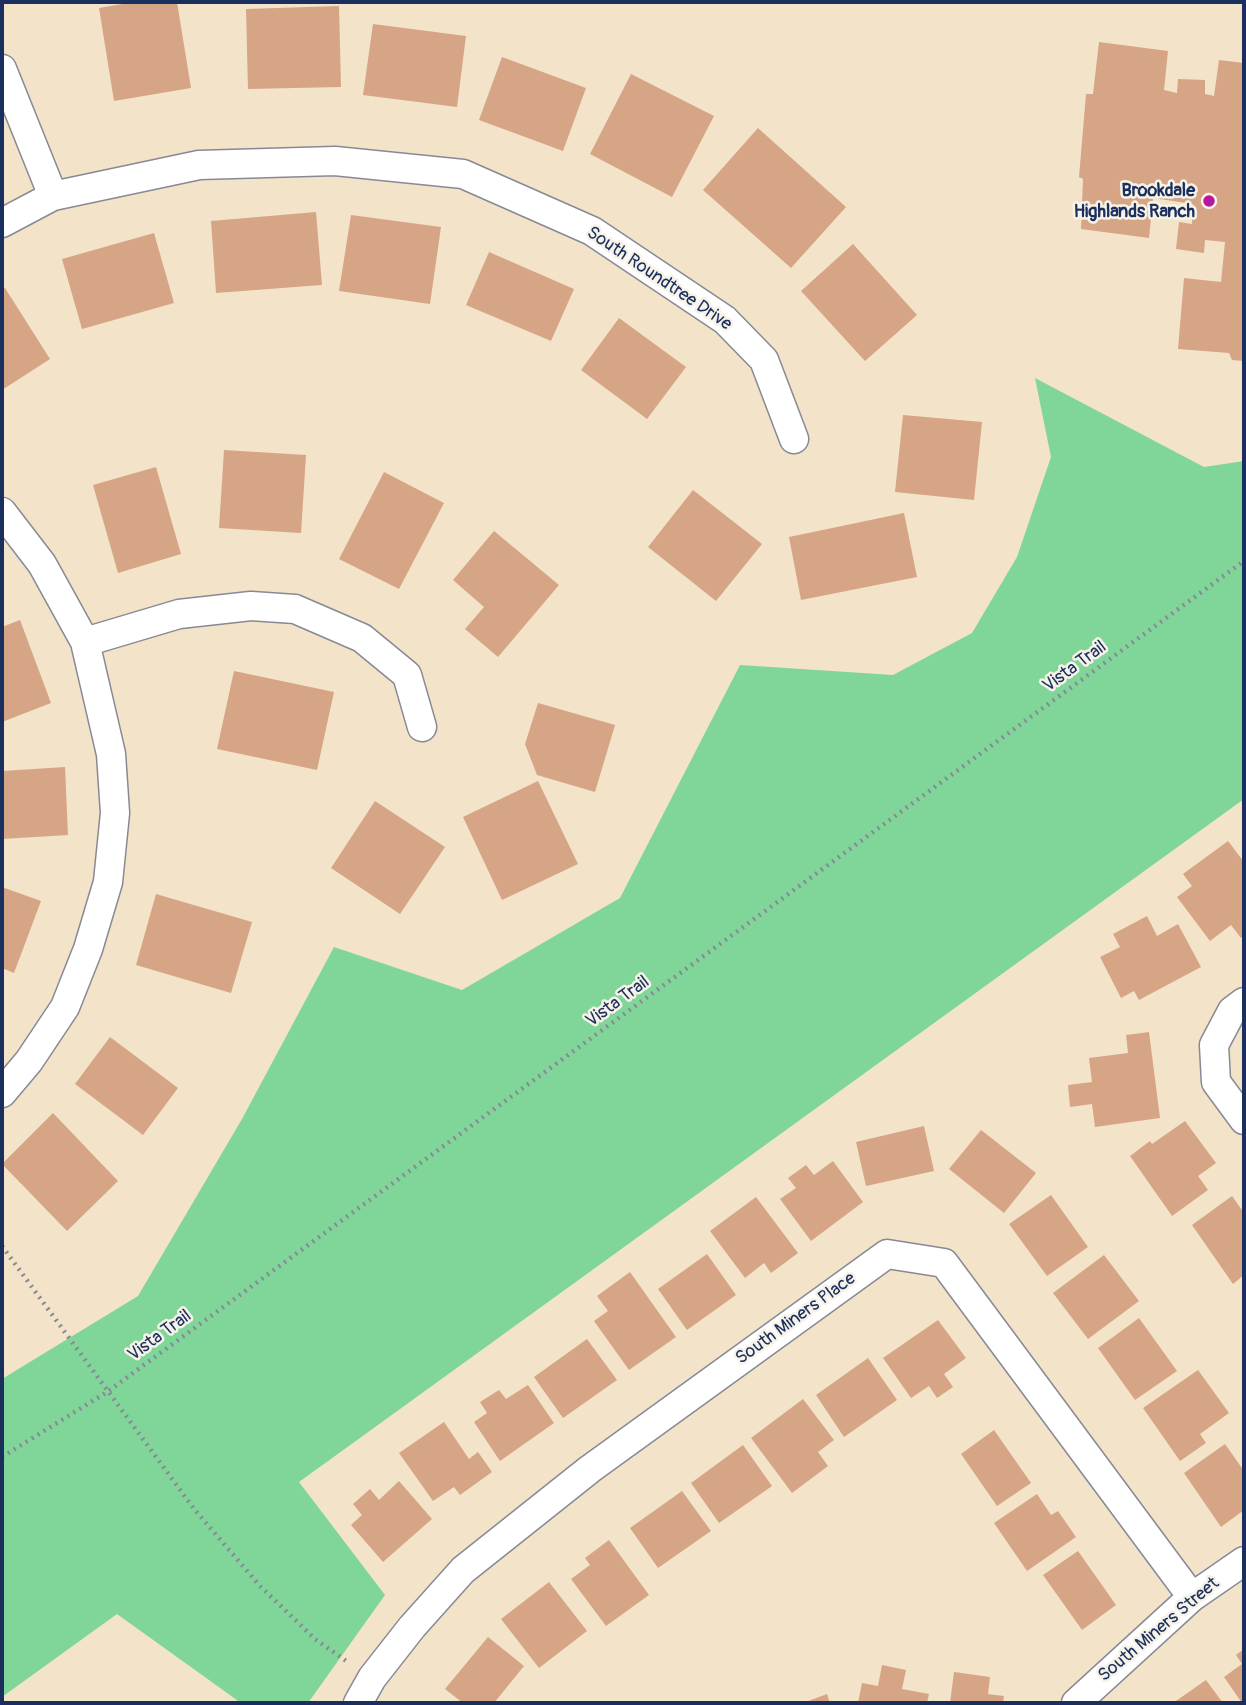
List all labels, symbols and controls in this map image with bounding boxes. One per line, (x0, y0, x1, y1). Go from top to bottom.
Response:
place label: Brookdale Highlands Ranch (1074, 180, 1195, 222)
marker: Brookdale Highlands Ranch (1201, 193, 1217, 209)
street label: South Roundtree Drive (582, 222, 736, 336)
street label: Vista Trail (1039, 637, 1111, 697)
street label: Vista Trail (582, 972, 654, 1032)
street label: South Miners Place (732, 1268, 860, 1370)
street label: Vista Trail (124, 1306, 196, 1366)
street label: South Miners Street (1094, 1573, 1224, 1687)

